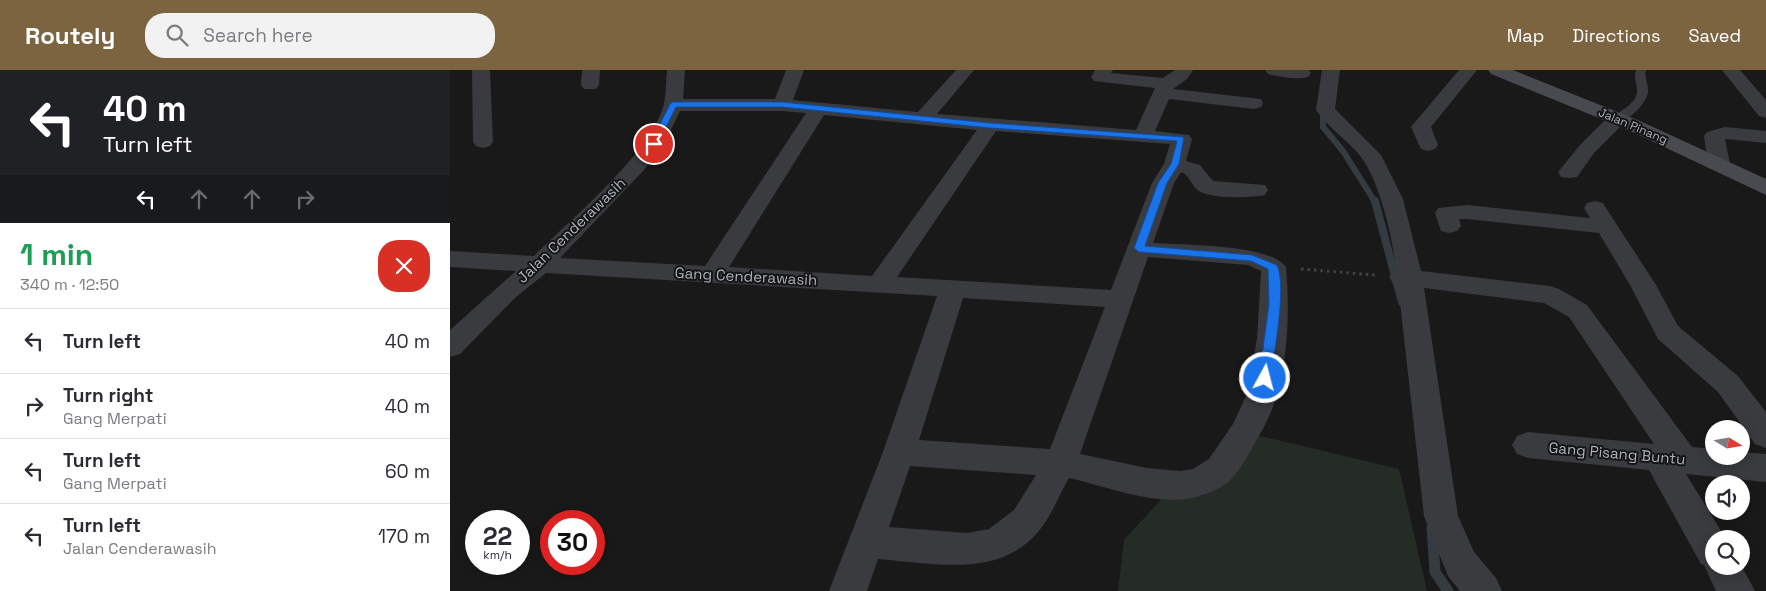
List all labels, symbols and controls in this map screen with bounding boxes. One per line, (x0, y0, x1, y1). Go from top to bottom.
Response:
search box (145, 13, 495, 58)
text: Routely (25, 20, 115, 51)
icon: search (163, 21, 191, 49)
text: Search here (203, 23, 313, 48)
text: Map (1507, 24, 1544, 47)
text: Directions (1572, 24, 1661, 47)
text: Saved (1689, 24, 1741, 47)
text: 40 m (103, 87, 187, 131)
icon: left (20, 90, 85, 155)
street label: Jalan Pinang (1596, 104, 1670, 148)
pin (633, 123, 675, 165)
text: Turn left (103, 130, 193, 158)
icon: arrive (640, 130, 668, 158)
street label: Jalan Cenderawasih (513, 173, 629, 287)
icon: left (132, 185, 160, 213)
icon: ahead (185, 185, 213, 213)
icon: ahead (238, 185, 266, 213)
icon: right (291, 185, 319, 213)
text: 1 min (20, 235, 93, 274)
button: close (378, 240, 430, 292)
street label: Gang Cenderawasih (674, 263, 818, 289)
text: 340 m · 12:50 (20, 274, 119, 295)
icon: left (20, 327, 48, 355)
text: Turn left (63, 329, 141, 354)
text: 40 m (385, 329, 430, 354)
position arrow (1238, 351, 1290, 403)
text: Turn right (63, 383, 153, 408)
icon: right (20, 392, 48, 420)
text: 40 m (385, 394, 430, 419)
text: Gang Merpati (63, 408, 167, 429)
north arrow (1705, 420, 1750, 465)
map controls (1705, 420, 1750, 575)
street label: Gang Pisang Buntu (1548, 438, 1686, 468)
text: Turn left (63, 448, 141, 473)
icon: left (20, 457, 48, 485)
text: 60 m (385, 459, 430, 484)
text: Gang Merpati (63, 473, 167, 494)
button: sound (1705, 475, 1750, 520)
speed limit sign: 30 (540, 510, 605, 575)
text: Turn left (63, 513, 141, 538)
text: 22 (483, 520, 512, 552)
icon: left (20, 522, 48, 550)
text: 170 m (378, 524, 430, 549)
button: search (1705, 530, 1750, 575)
text: Jalan Cenderawasih (63, 538, 216, 559)
text: km/h (483, 547, 512, 563)

